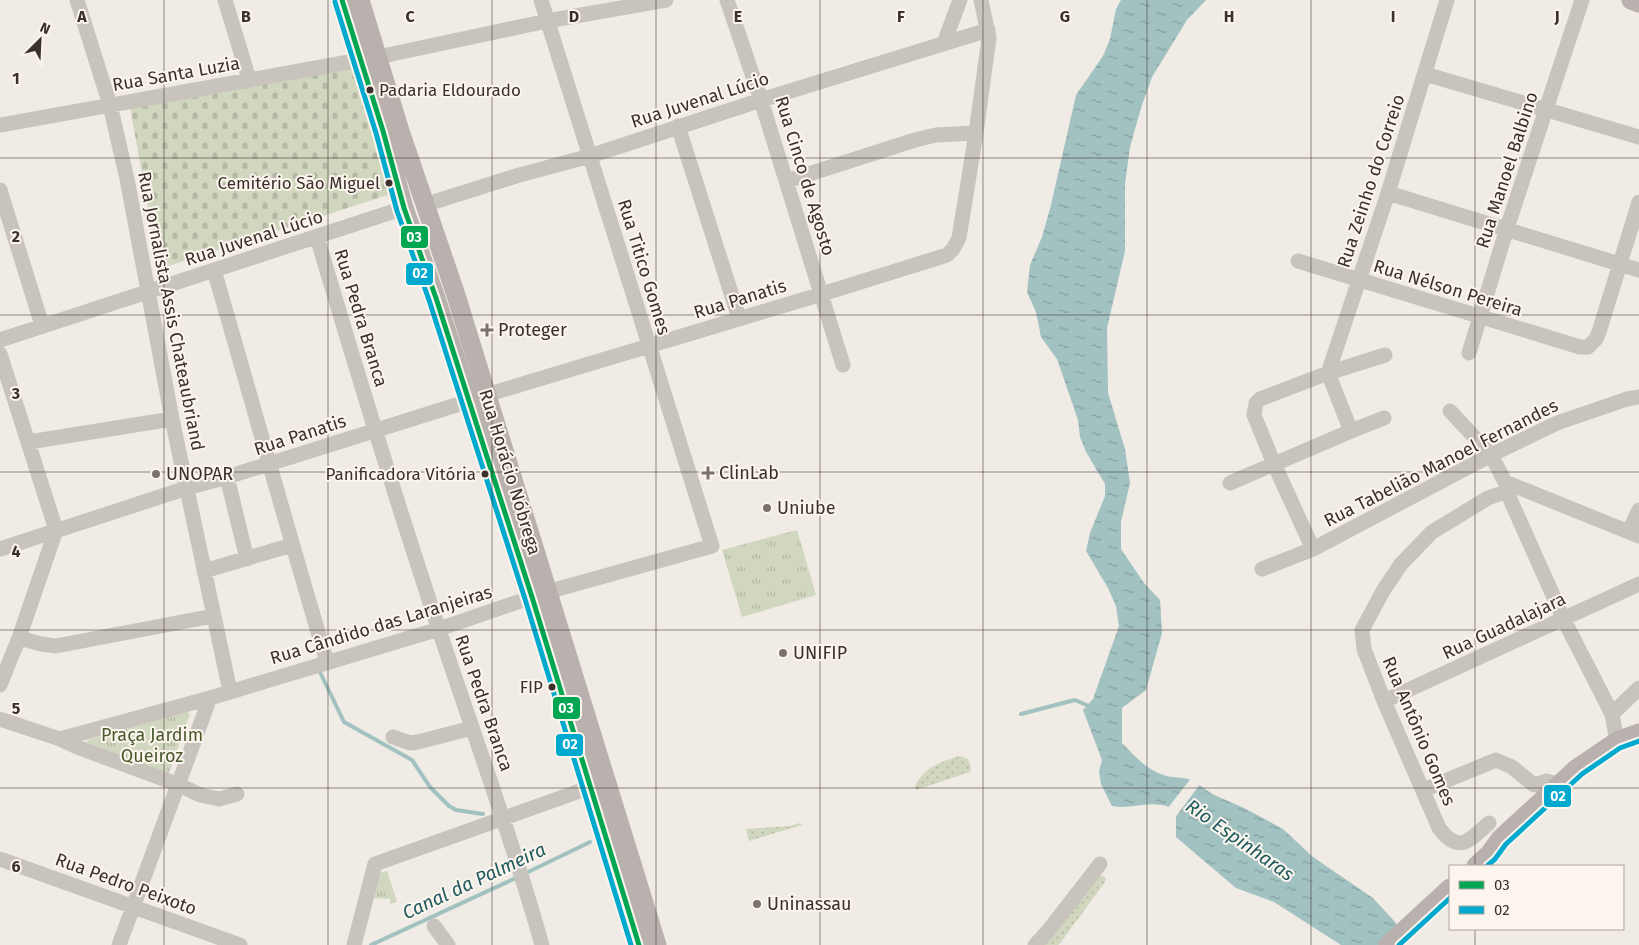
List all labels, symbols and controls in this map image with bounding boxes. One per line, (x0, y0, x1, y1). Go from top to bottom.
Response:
text: A (76, 7, 87, 26)
text: B (241, 7, 251, 26)
text: C (405, 7, 415, 26)
text: D (569, 7, 579, 26)
text: E (734, 7, 742, 26)
text: F (897, 7, 905, 26)
text: G (1060, 7, 1070, 26)
text: H (1224, 7, 1234, 26)
text: I (1391, 7, 1395, 26)
text: J (1553, 7, 1560, 26)
north arrow (15, 15, 65, 65)
text: N (37, 19, 53, 38)
street label: Rua Santa Luzia (111, 52, 241, 96)
street label: Rua Juvenal Lúcio (628, 67, 772, 133)
text: 1 (12, 69, 20, 88)
place label: Padaria Eldourado (379, 80, 521, 101)
marker: Padaria Eldourado (365, 85, 375, 95)
street label: Rua Manoel Balbino (1471, 89, 1543, 251)
street label: Rua Zeinho do Correio (1333, 91, 1409, 271)
street label: Rua Cinco de Agosto (770, 94, 840, 258)
street label: Rua Jornalista Assis Chateaubriand (133, 169, 209, 453)
place label: Cemitério São Miguel (217, 173, 380, 194)
marker: Cemitério São Miguel (384, 178, 394, 188)
street label: Rua Titico Gomes (613, 196, 675, 338)
street label: Rua Juvenal Lúcio (182, 205, 326, 271)
line badge: 03 (400, 225, 429, 249)
text: 2 (12, 227, 20, 246)
text: 03 (406, 229, 422, 246)
street label: Rua Pedra Branca (330, 246, 392, 390)
street label: Rua Nélson Pereira (1371, 255, 1525, 321)
line badge: 02 (405, 262, 434, 286)
text: 02 (412, 265, 428, 282)
street label: Rua Panatis (691, 275, 789, 323)
place label: Proteger (498, 319, 567, 341)
marker: Proteger (480, 323, 494, 337)
text: 3 (11, 384, 20, 403)
street label: Rua Horácio Nóbrega (474, 386, 546, 558)
street label: Rua Tabelião Manoel Fernandes (1320, 394, 1562, 532)
street label: Rua Panatis (251, 410, 349, 460)
place label: ClinLab (719, 462, 779, 484)
place label: UNOPAR (166, 463, 233, 485)
place label: Panificadora Vitória (326, 464, 476, 485)
marker: ClinLab (701, 466, 715, 480)
marker: UNOPAR (150, 468, 162, 480)
marker: Panificadora Vitória (480, 469, 490, 479)
place label: Uniube (777, 497, 836, 519)
marker: Uniube (761, 502, 773, 514)
text: 4 (11, 542, 21, 561)
street label: Rua Cândido das Laranjeiras (267, 581, 495, 669)
street label: Rua Guadalajara (1439, 588, 1569, 664)
street label: Rua Pedra Branca (450, 632, 518, 774)
place label: UNIFIP (793, 642, 847, 664)
marker: UNIFIP (777, 647, 789, 659)
street label: Rua Antônio Gomes (1378, 653, 1460, 809)
place label: FIP (520, 677, 543, 698)
marker: FIP (547, 682, 557, 692)
line badge: 03 (552, 696, 581, 720)
text: 5 (12, 699, 21, 718)
text: 03 (558, 700, 574, 717)
park label: Praça Jardim Queiroz (101, 724, 203, 767)
line badge: 02 (555, 733, 584, 757)
text: 02 (562, 736, 578, 753)
line badge: 02 (1543, 784, 1572, 808)
text: 02 (1550, 788, 1566, 805)
water label: Rio Espinharas (1182, 794, 1299, 886)
water label: Canal da Palmeira (399, 838, 549, 924)
street label: Rua Pedro Peixoto (52, 848, 200, 920)
text: 6 (11, 857, 21, 876)
legend (1449, 865, 1624, 930)
text: 03 (1494, 876, 1510, 894)
place label: Uninassau (767, 893, 851, 915)
marker: Uninassau (751, 898, 763, 910)
text: 02 (1494, 901, 1510, 919)

